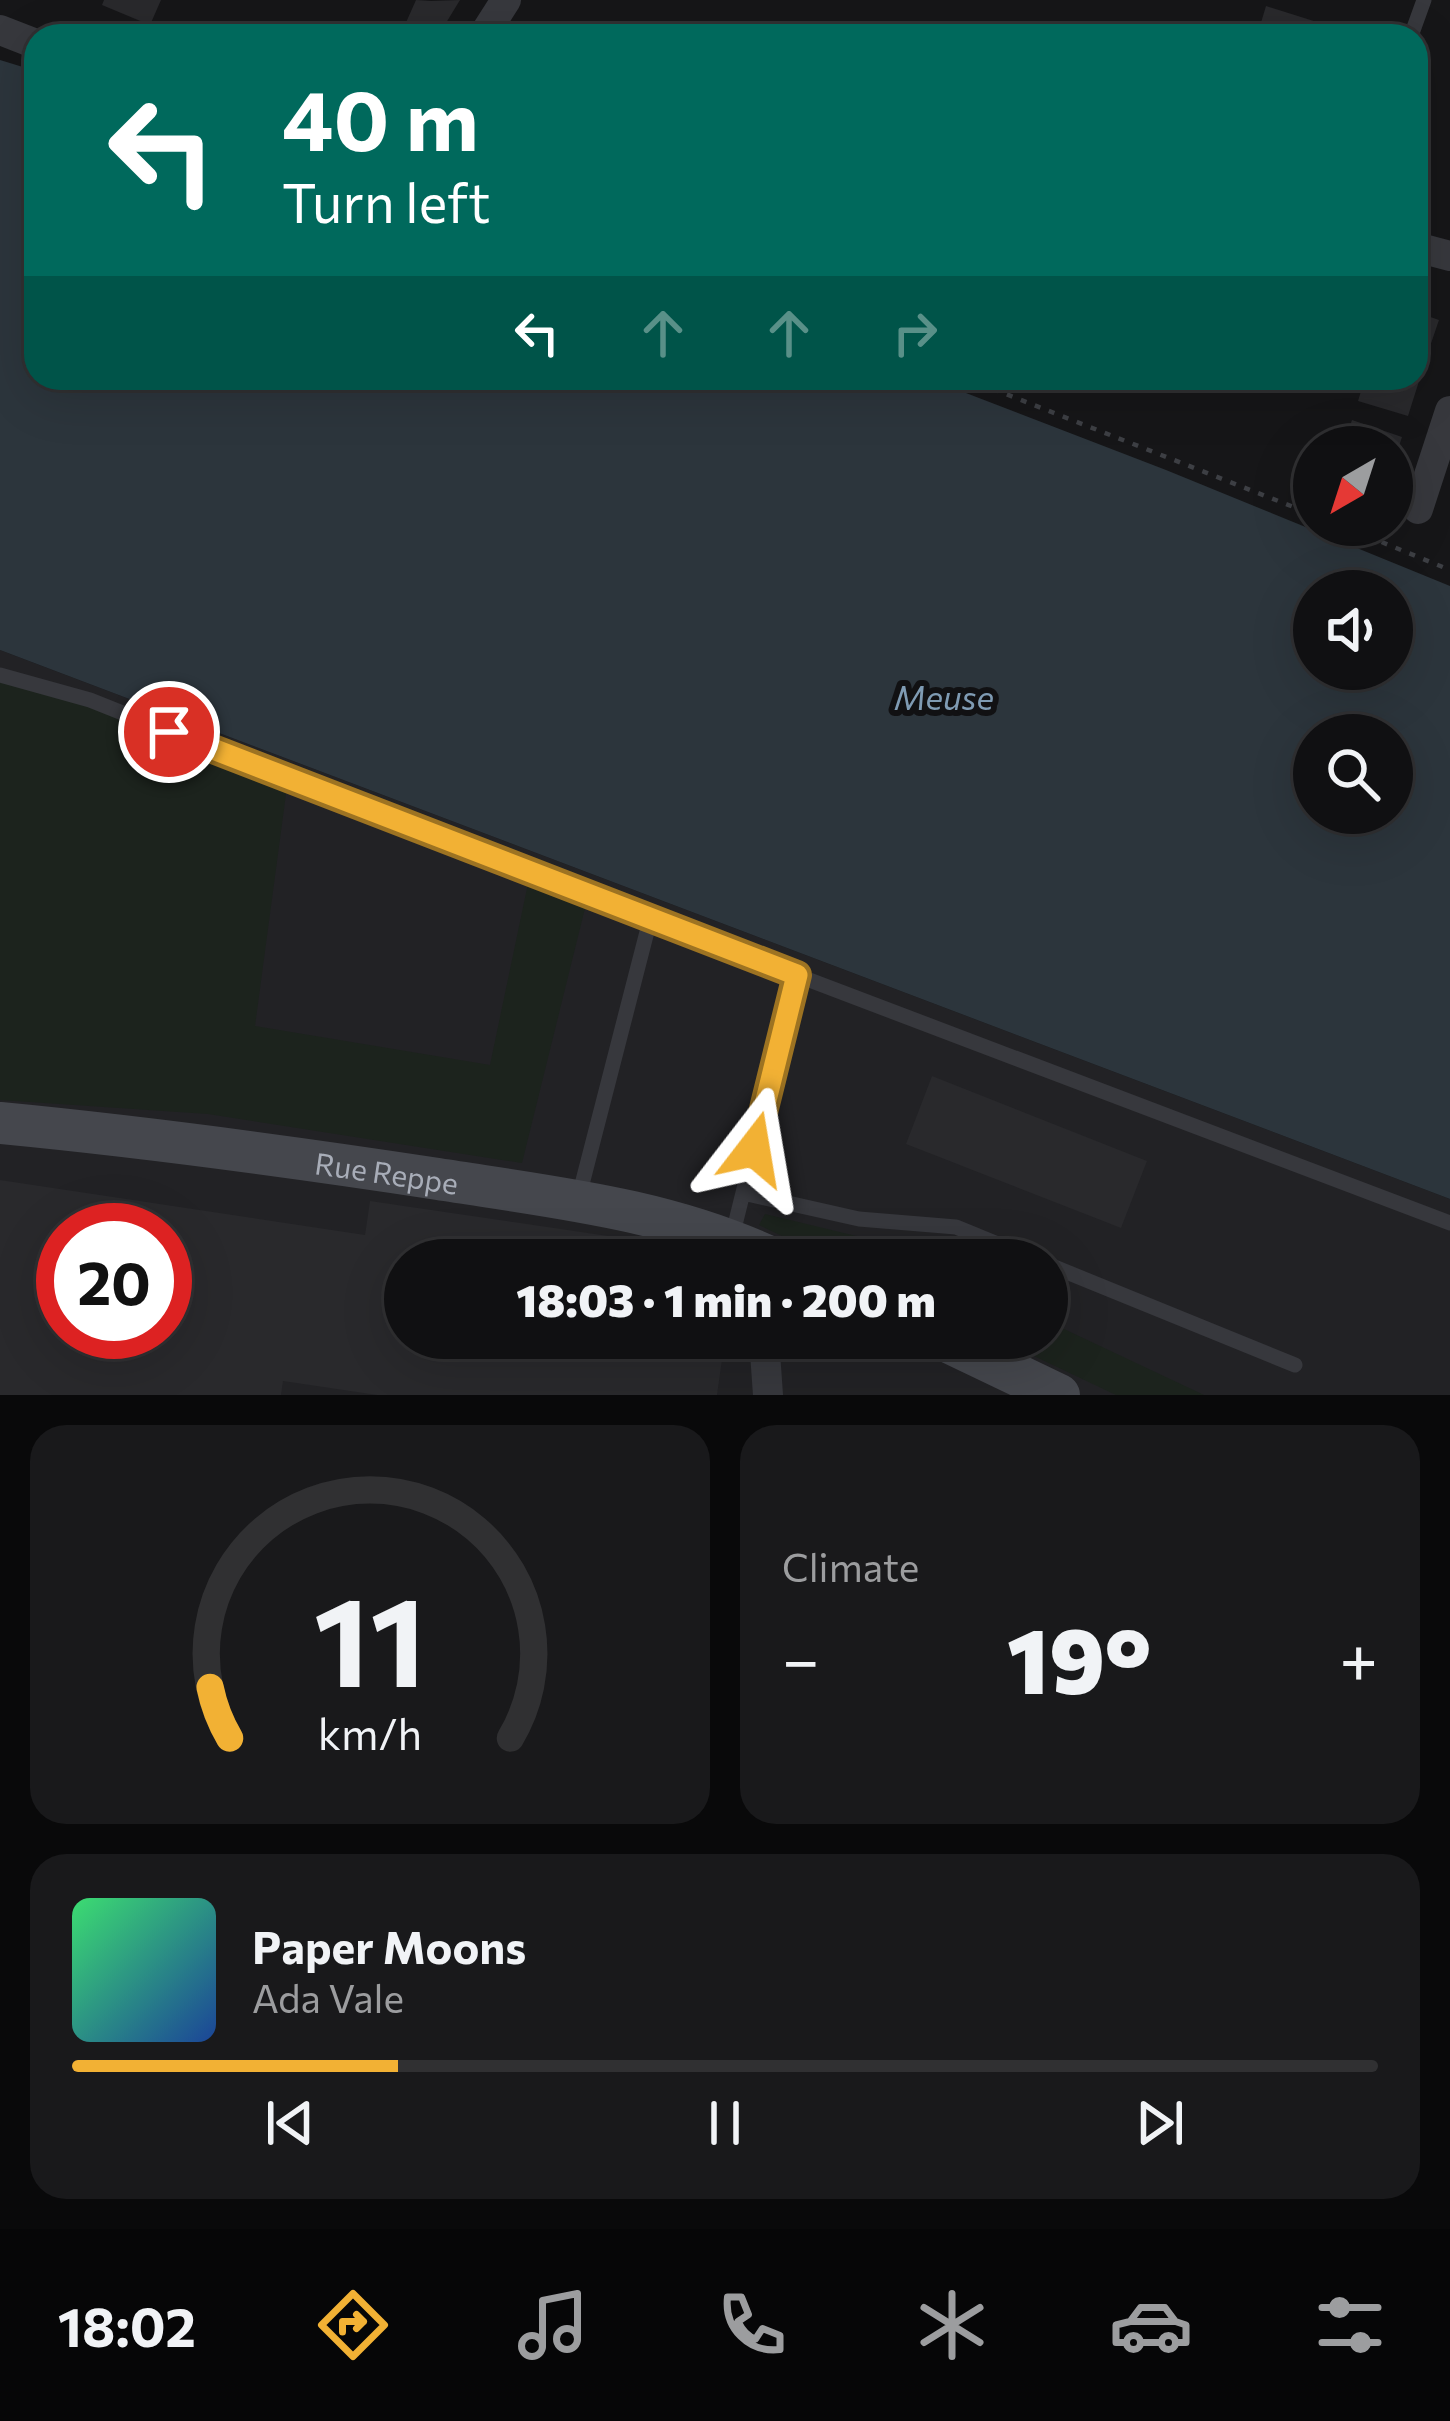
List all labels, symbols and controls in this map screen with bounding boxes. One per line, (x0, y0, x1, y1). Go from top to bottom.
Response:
text: 40 m (282, 66, 479, 168)
icon: left (84, 72, 240, 228)
text: Turn left (282, 168, 490, 234)
icon: left (504, 300, 570, 366)
icon: ahead (630, 300, 696, 366)
icon: ahead (756, 300, 822, 366)
icon: right (882, 300, 948, 366)
north arrow (1293, 426, 1413, 546)
map controls (1293, 426, 1413, 834)
button: sound (1293, 570, 1413, 690)
water label: Meuse (894, 676, 994, 717)
pin (118, 681, 220, 783)
icon: arrive (136, 699, 202, 765)
button: search (1293, 714, 1413, 834)
position arrow (691, 1086, 817, 1212)
street label: Rue Reppe (313, 1143, 461, 1200)
speed limit sign: 20 (36, 1203, 192, 1359)
text: 18:03 · 1 min · 200 m (516, 1271, 936, 1326)
text: Climate (782, 1542, 919, 1590)
text: 11 (314, 1560, 426, 1713)
text: 19° (1007, 1602, 1152, 1713)
text: − (782, 1617, 820, 1698)
text: + (1339, 1617, 1378, 1698)
text: km/h (318, 1705, 422, 1758)
text: Paper Moons (252, 1918, 526, 1973)
text: Ada Vale (252, 1973, 404, 2021)
icon: previous (257, 2090, 323, 2156)
icon: pause (692, 2090, 758, 2156)
icon: next (1127, 2090, 1193, 2156)
icon: directions (311, 2283, 395, 2367)
icon: music (511, 2283, 595, 2367)
icon: phone (710, 2283, 794, 2367)
icon: climate (910, 2283, 994, 2367)
icon: car (1109, 2283, 1193, 2367)
icon: filters (1308, 2283, 1392, 2367)
text: 18:02 (58, 2292, 196, 2358)

